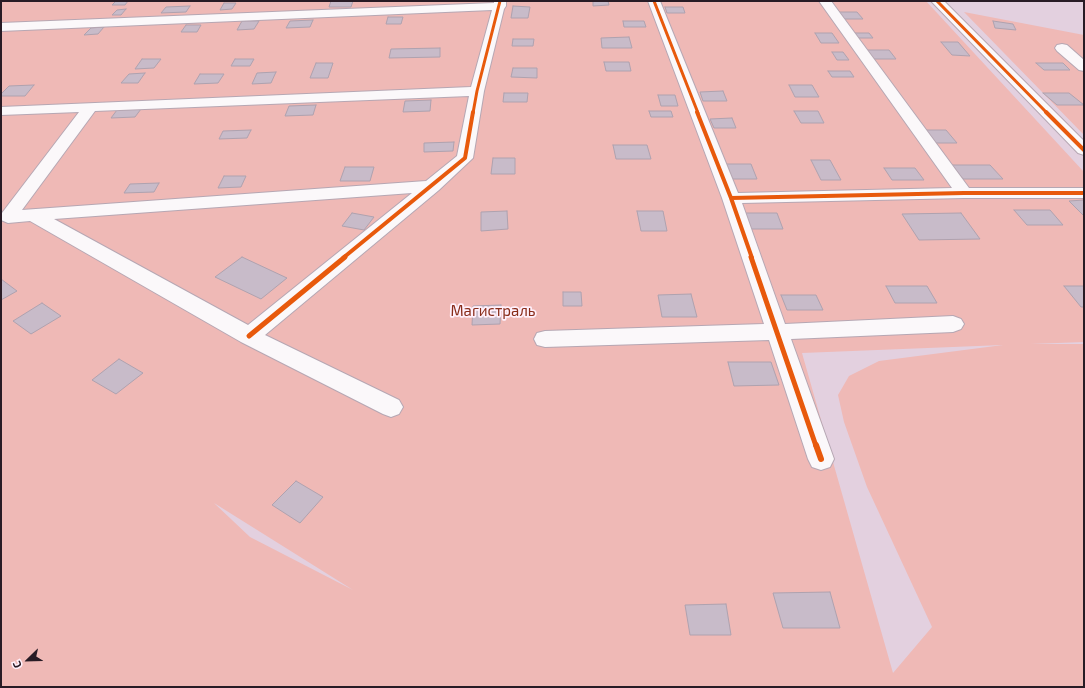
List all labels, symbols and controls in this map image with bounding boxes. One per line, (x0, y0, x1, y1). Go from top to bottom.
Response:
park label: Магистраль (450, 302, 536, 320)
north arrow (8, 640, 48, 680)
text: С (9, 659, 24, 670)

